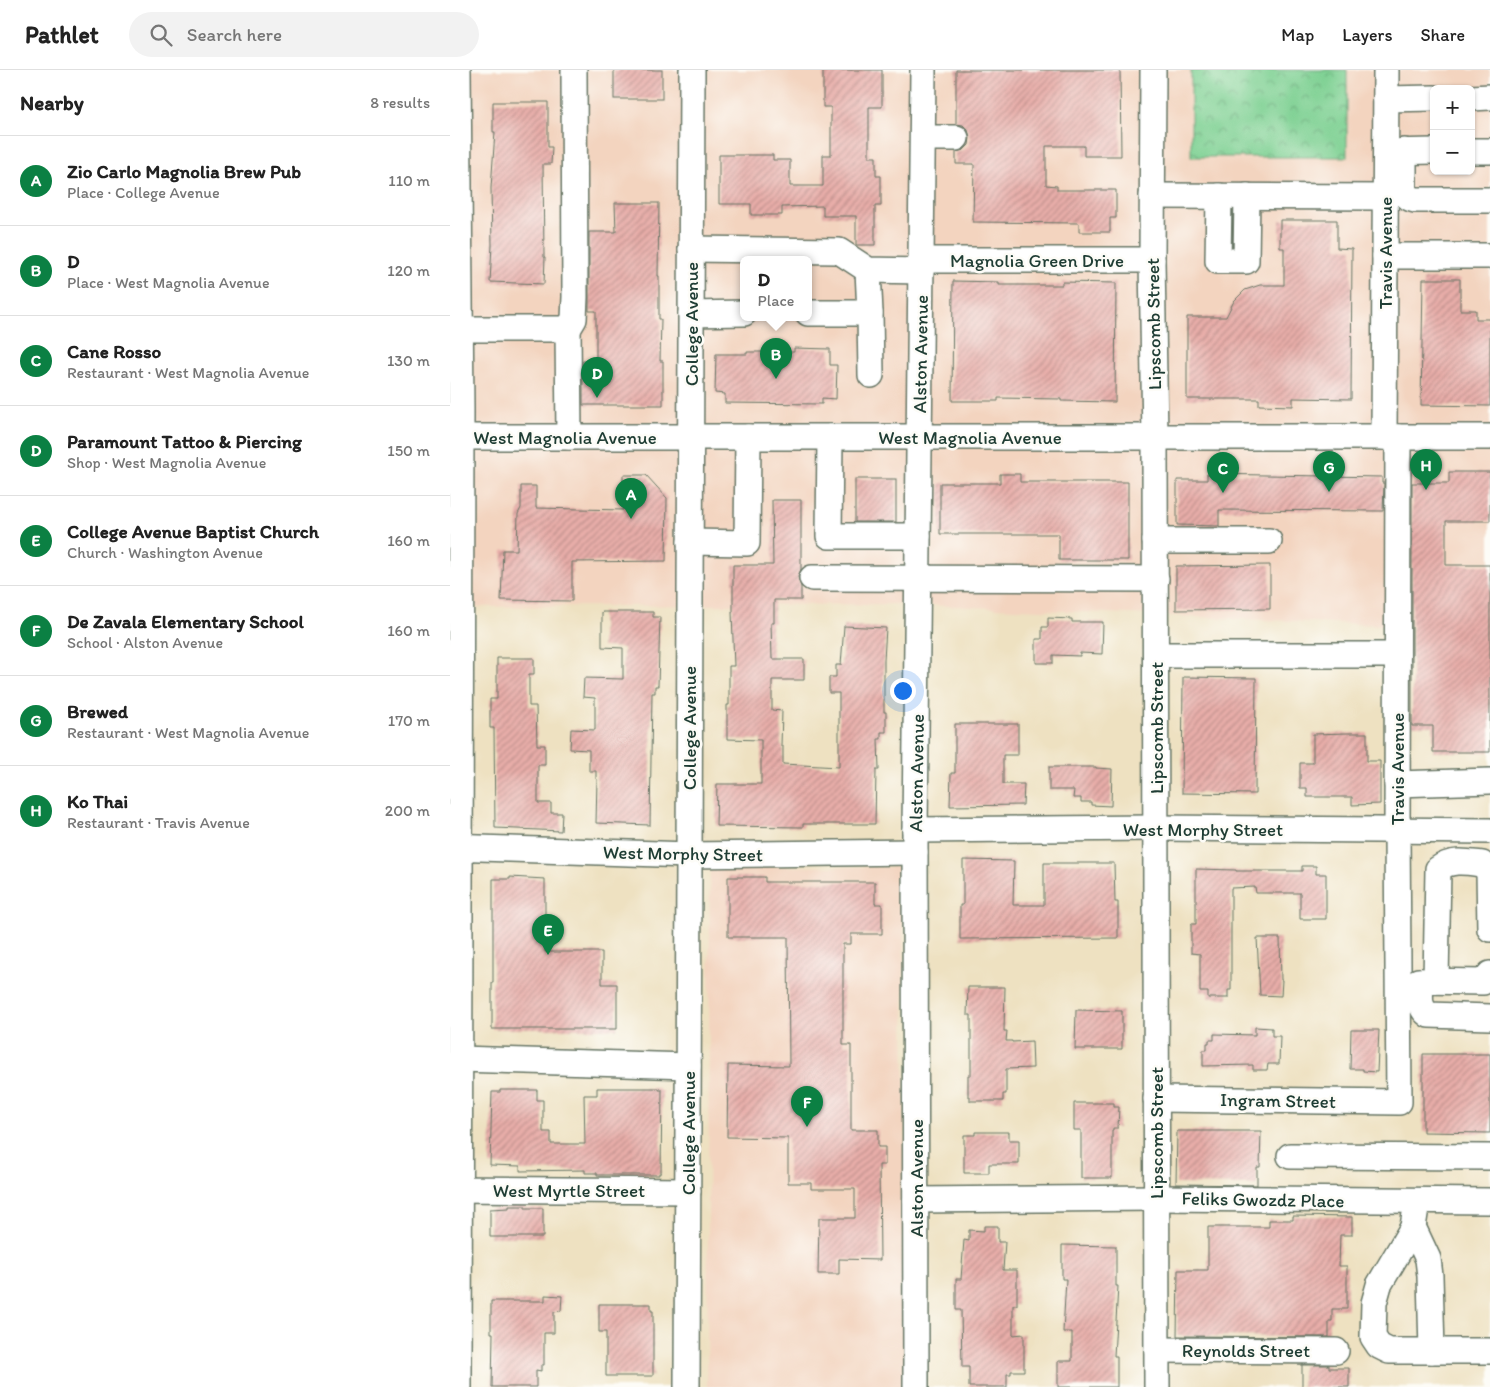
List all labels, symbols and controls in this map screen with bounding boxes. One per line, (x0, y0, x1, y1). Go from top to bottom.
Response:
search box (129, 12, 479, 57)
text: Pathlet (25, 20, 99, 49)
icon: search (147, 21, 175, 49)
text: Search here (187, 23, 282, 46)
text: Map (1281, 24, 1314, 46)
text: Layers (1342, 24, 1392, 46)
text: Share (1420, 24, 1465, 46)
map controls (1430, 85, 1475, 175)
button: + (1430, 85, 1475, 130)
text: Nearby (20, 90, 84, 115)
text: 8 results (370, 93, 430, 112)
button: − (1430, 130, 1475, 175)
text: Zio Carlo Magnolia Brew Pub (67, 160, 301, 183)
text: A (31, 171, 41, 190)
text: 110 m (388, 171, 430, 190)
text: Place · College Avenue (67, 183, 220, 202)
street label: Travis Avenue (1374, 197, 1397, 309)
street label: Magnolia Green Drive (950, 249, 1124, 272)
text: D (67, 250, 80, 273)
popup (740, 256, 812, 321)
street label: Lipscomb Street (1141, 258, 1166, 390)
text: B (31, 261, 41, 280)
text: 120 m (387, 261, 430, 280)
street label: College Avenue (680, 262, 703, 386)
text: D (758, 268, 770, 291)
text: Place · West Magnolia Avenue (67, 273, 270, 292)
text: Place (758, 291, 794, 310)
street label: Alston Avenue (908, 295, 933, 413)
pin: B (760, 338, 792, 379)
text: Cane Rosso (67, 340, 161, 363)
text: C (31, 351, 41, 370)
text: 130 m (387, 351, 430, 370)
pin: D (581, 357, 613, 398)
text: Restaurant · West Magnolia Avenue (67, 363, 309, 382)
street label: West Magnolia Avenue (473, 426, 657, 449)
street label: West Magnolia Avenue (878, 426, 1062, 449)
text: Paramount Tattoo & Piercing (67, 430, 302, 453)
text: D (31, 441, 41, 460)
text: 150 m (387, 441, 430, 460)
pin: H (1410, 449, 1442, 490)
pin: G (1313, 451, 1345, 492)
pin: C (1207, 452, 1239, 493)
text: Shop · West Magnolia Avenue (67, 453, 266, 472)
pin: A (615, 478, 647, 519)
text: College Avenue Baptist Church (67, 520, 319, 543)
text: E (32, 531, 40, 550)
text: 160 m (387, 531, 430, 550)
text: Church · Washington Avenue (67, 543, 263, 562)
text: De Zavala Elementary School (67, 610, 304, 633)
text: F (32, 621, 40, 640)
text: 160 m (387, 621, 430, 640)
text: School · Alston Avenue (67, 633, 223, 652)
street label: Lipscomb Street (1145, 662, 1168, 794)
street label: College Avenue (678, 666, 701, 790)
your location (890, 678, 916, 704)
text: Brewed (67, 700, 128, 723)
text: G (30, 711, 42, 730)
text: 170 m (388, 711, 430, 730)
street label: Travis Avenue (1386, 713, 1409, 825)
street label: Alston Avenue (904, 714, 929, 832)
text: Restaurant · West Magnolia Avenue (67, 723, 309, 742)
text: Ko Thai (67, 790, 128, 813)
text: H (30, 801, 42, 820)
text: 200 m (385, 801, 430, 820)
text: Restaurant · Travis Avenue (67, 813, 250, 832)
street label: West Morphy Street (1123, 818, 1283, 841)
street label: West Morphy Street (603, 841, 763, 866)
pin: E (532, 914, 564, 955)
street label: Lipscomb Street (1145, 1067, 1168, 1199)
street label: College Avenue (677, 1071, 700, 1195)
pin: F (791, 1086, 823, 1127)
street label: Ingram Street (1220, 1088, 1336, 1113)
street label: Alston Avenue (905, 1119, 928, 1237)
street label: West Myrtle Street (493, 1179, 645, 1202)
street label: Feliks Gwozdz Place (1181, 1187, 1345, 1212)
street label: Reynolds Street (1182, 1339, 1310, 1362)

